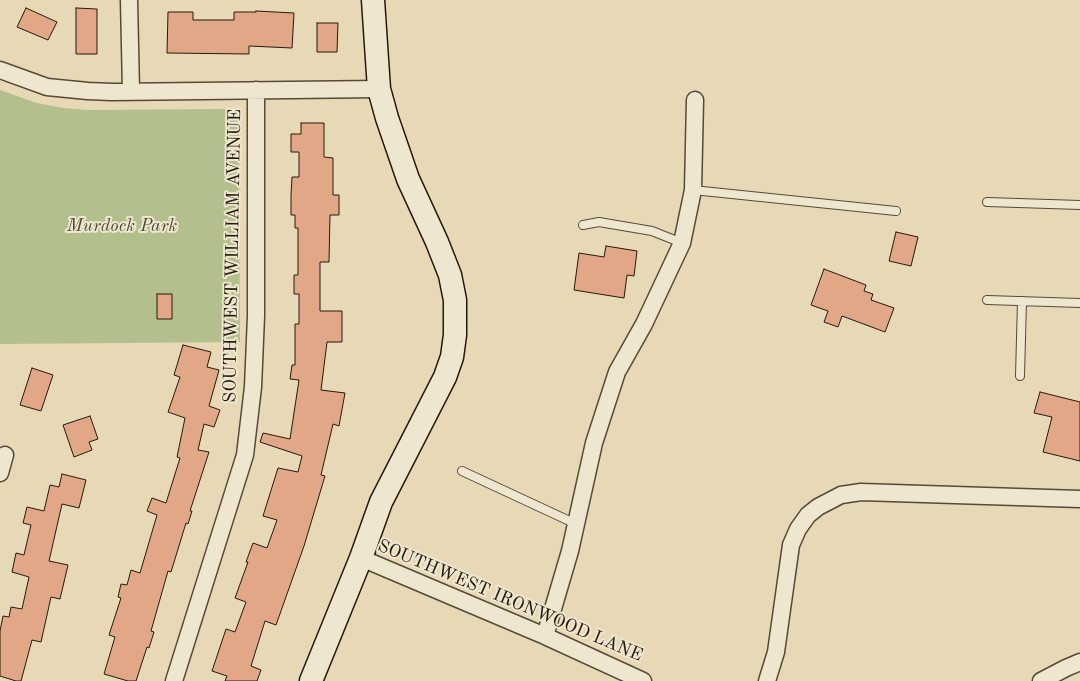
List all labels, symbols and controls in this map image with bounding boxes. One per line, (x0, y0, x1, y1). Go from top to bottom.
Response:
street label: SOUTHWEST WILLIAM AVENUE (220, 109, 246, 403)
park label: Murdock Park (67, 215, 177, 237)
street label: SOUTHWEST IRONWOOD LANE (374, 535, 646, 667)

